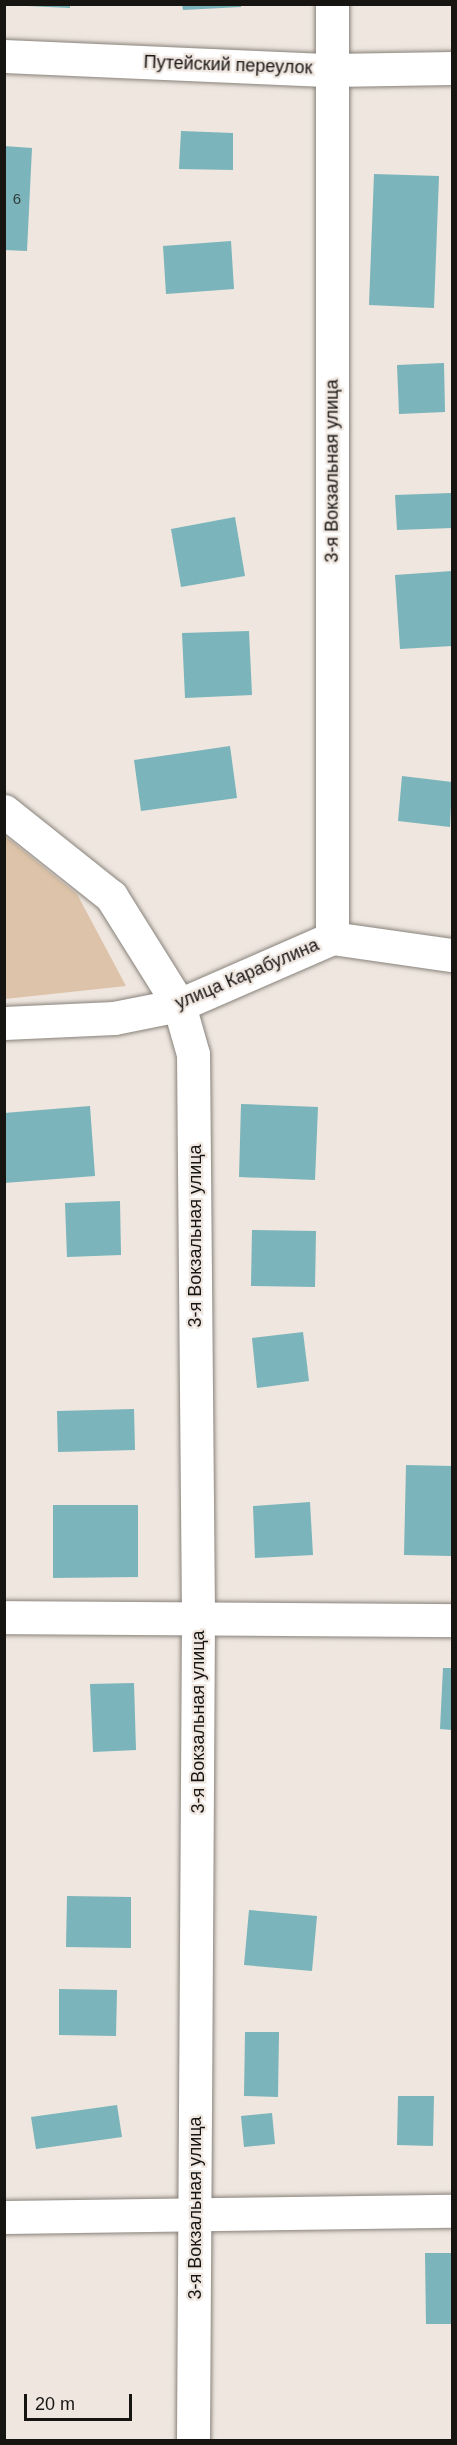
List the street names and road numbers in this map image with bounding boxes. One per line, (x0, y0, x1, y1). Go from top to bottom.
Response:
street label: Путейский переулок (143, 51, 313, 79)
street label: 3-я Вокзальная улица (321, 379, 343, 563)
street label: улица Карабулина (172, 934, 322, 1014)
street label: 3-я Вокзальная улица (184, 1144, 206, 1328)
street label: 3-я Вокзальная улица (187, 1630, 209, 1814)
street label: 3-я Вокзальная улица (184, 2116, 206, 2300)

